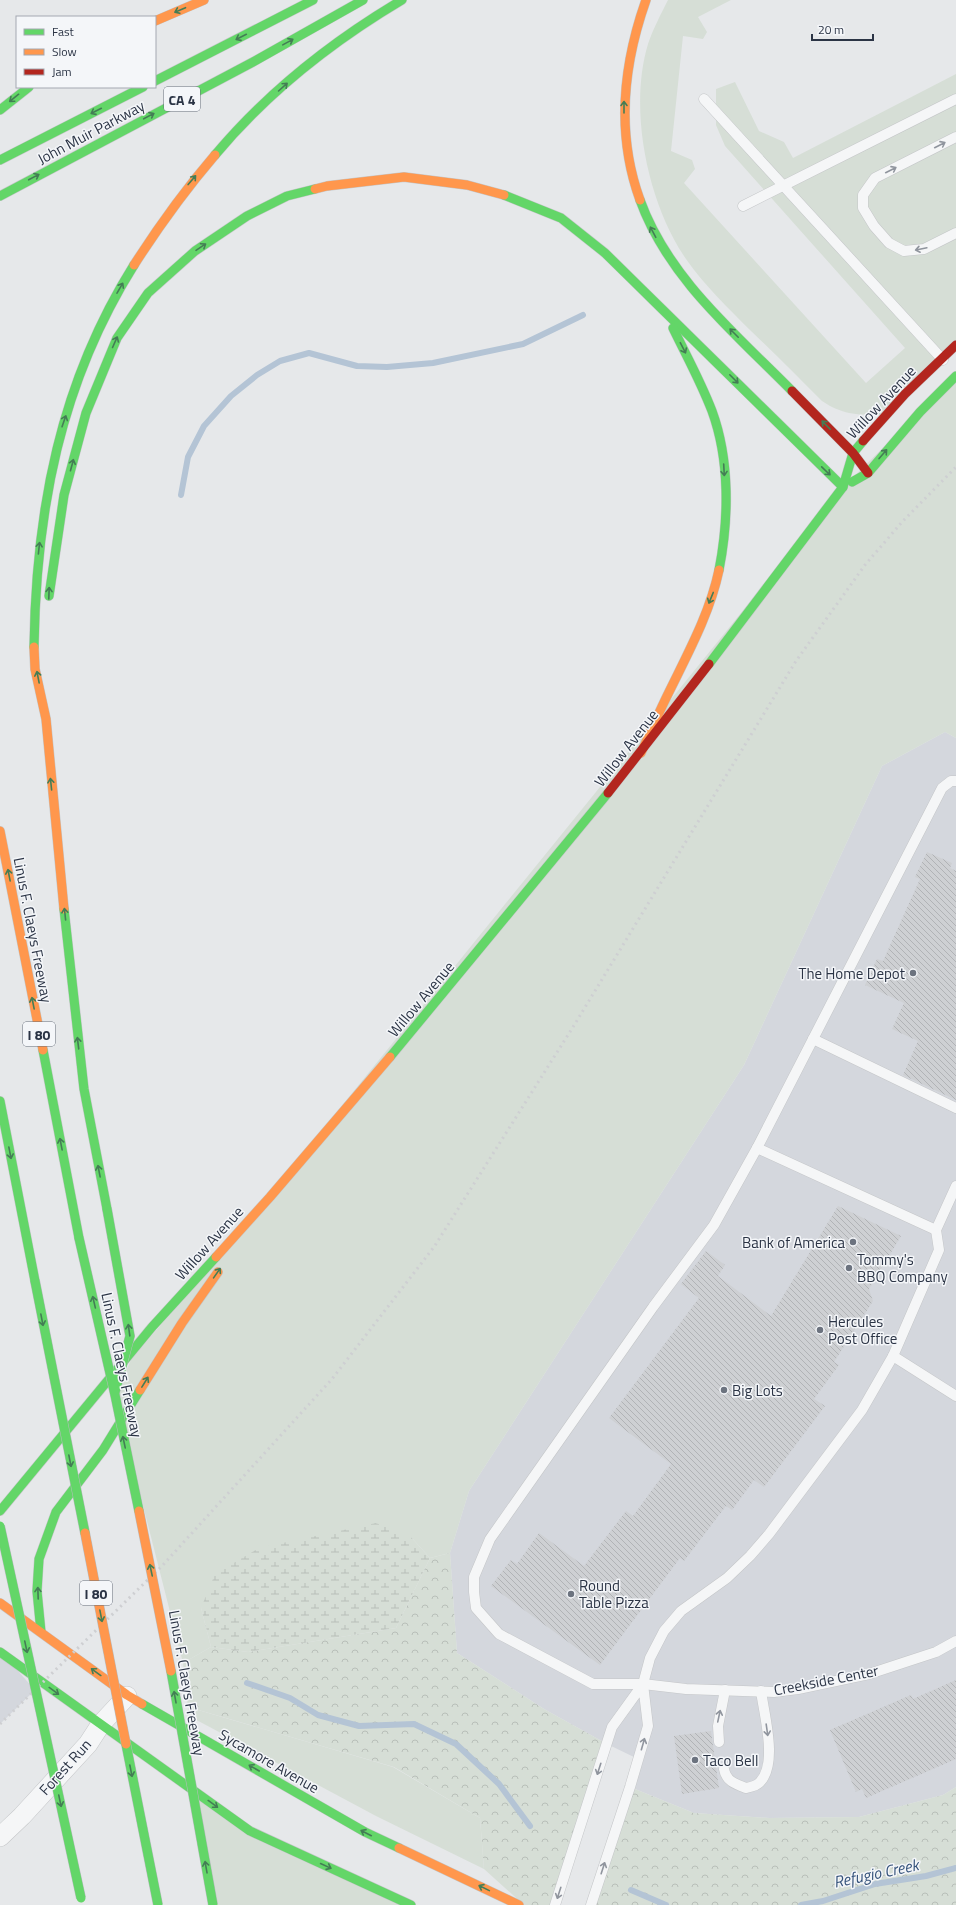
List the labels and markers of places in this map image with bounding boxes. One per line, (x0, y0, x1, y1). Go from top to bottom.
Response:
place label: The Home Depot (799, 962, 906, 985)
marker: The Home Depot (908, 968, 918, 978)
place label: Bank of America (742, 1231, 845, 1254)
marker: Bank of America (848, 1237, 858, 1247)
place label: Tommy's BBQ Company (857, 1248, 948, 1288)
marker: Tommy's BBQ Company (844, 1263, 854, 1273)
place label: Hercules Post Office (828, 1310, 897, 1350)
marker: Hercules Post Office (815, 1325, 825, 1335)
place label: Big Lots (732, 1379, 783, 1402)
marker: Big Lots (719, 1385, 729, 1395)
place label: Round Table Pizza (579, 1574, 649, 1614)
marker: Round Table Pizza (566, 1589, 576, 1599)
place label: Taco Bell (703, 1749, 759, 1772)
marker: Taco Bell (690, 1755, 700, 1765)

